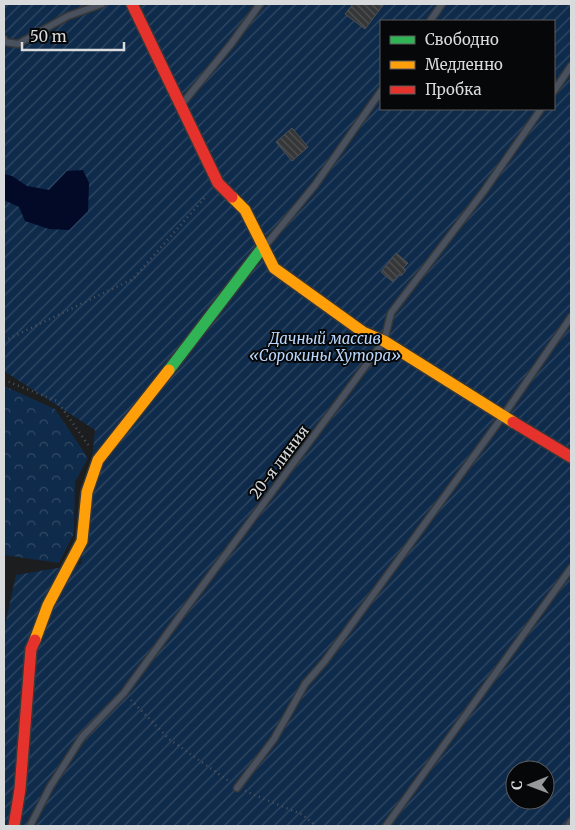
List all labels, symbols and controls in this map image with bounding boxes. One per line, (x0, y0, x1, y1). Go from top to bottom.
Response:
scale bar (22, 20, 125, 52)
legend (380, 20, 555, 110)
text: 50 m (30, 27, 67, 46)
text: Свободно (425, 30, 499, 49)
text: Медленно (425, 55, 503, 74)
text: Пробка (425, 80, 482, 99)
park label: Дачный массив «Сорокины Хутора» (249, 329, 401, 365)
street label: 20-я линия (245, 421, 313, 503)
north arrow (505, 760, 555, 810)
text: С (508, 780, 526, 790)

